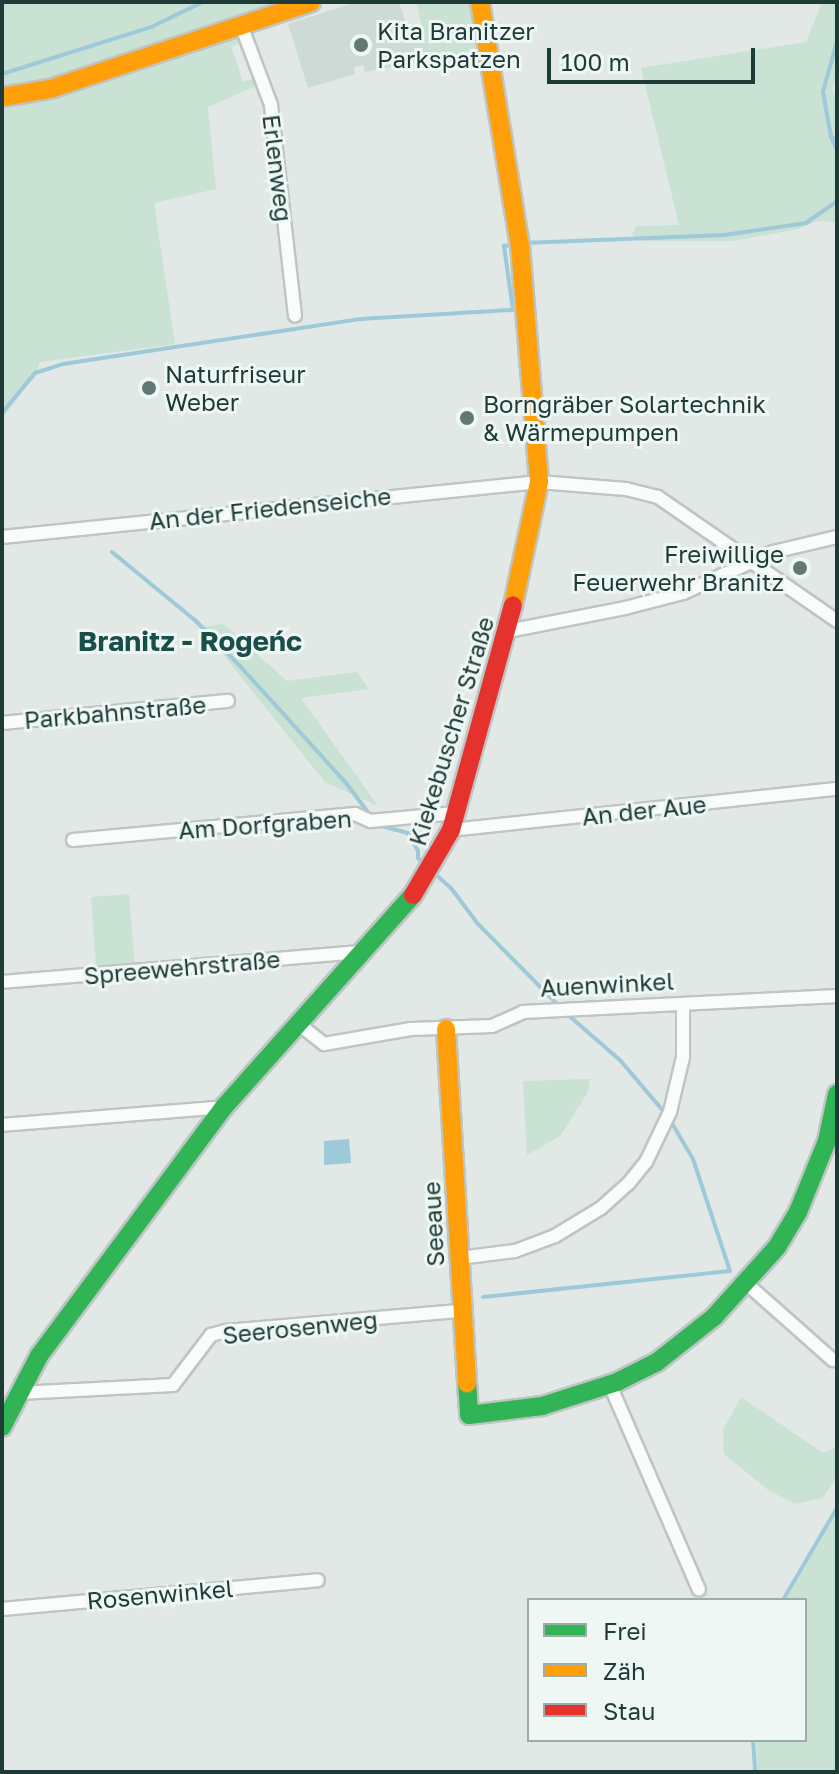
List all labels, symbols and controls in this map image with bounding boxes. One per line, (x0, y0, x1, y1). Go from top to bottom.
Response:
place label: Kita Branitzer Parkspatzen (377, 17, 535, 73)
scale bar (551, 32, 759, 82)
marker: Kita Branitzer Parkspatzen (352, 36, 370, 54)
text: 100 m (561, 47, 630, 76)
street label: Erlenweg (257, 113, 299, 223)
place label: Naturfriseur Weber (165, 360, 306, 416)
marker: Naturfriseur Weber (140, 379, 158, 397)
place label: Borngräber Solartechnik & Wärmepumpen (483, 390, 766, 446)
marker: Borngräber Solartechnik & Wärmepumpen (458, 409, 476, 427)
street label: An der Friedenseiche (148, 481, 392, 535)
place label: Freiwillige Feuerwehr Branitz (572, 540, 784, 596)
marker: Freiwillige Feuerwehr Branitz (791, 559, 809, 577)
street label: Kiekebuscher Straße (402, 613, 500, 849)
district label: Branitz - Rogeńc (78, 624, 302, 658)
street label: Parkbahnstraße (23, 690, 207, 734)
street label: An der Aue (580, 789, 708, 831)
street label: Am Dorfgraben (177, 804, 353, 844)
street label: Spreewehrstraße (83, 944, 281, 990)
street label: Auenwinkel (539, 966, 675, 1002)
street label: Seeaue (416, 1181, 450, 1267)
street label: Seerosenweg (221, 1305, 379, 1349)
street label: Rosenwinkel (86, 1573, 234, 1615)
legend (527, 1598, 807, 1742)
text: Frei (603, 1616, 647, 1645)
text: Zäh (603, 1656, 646, 1685)
text: Stau (603, 1696, 656, 1725)

